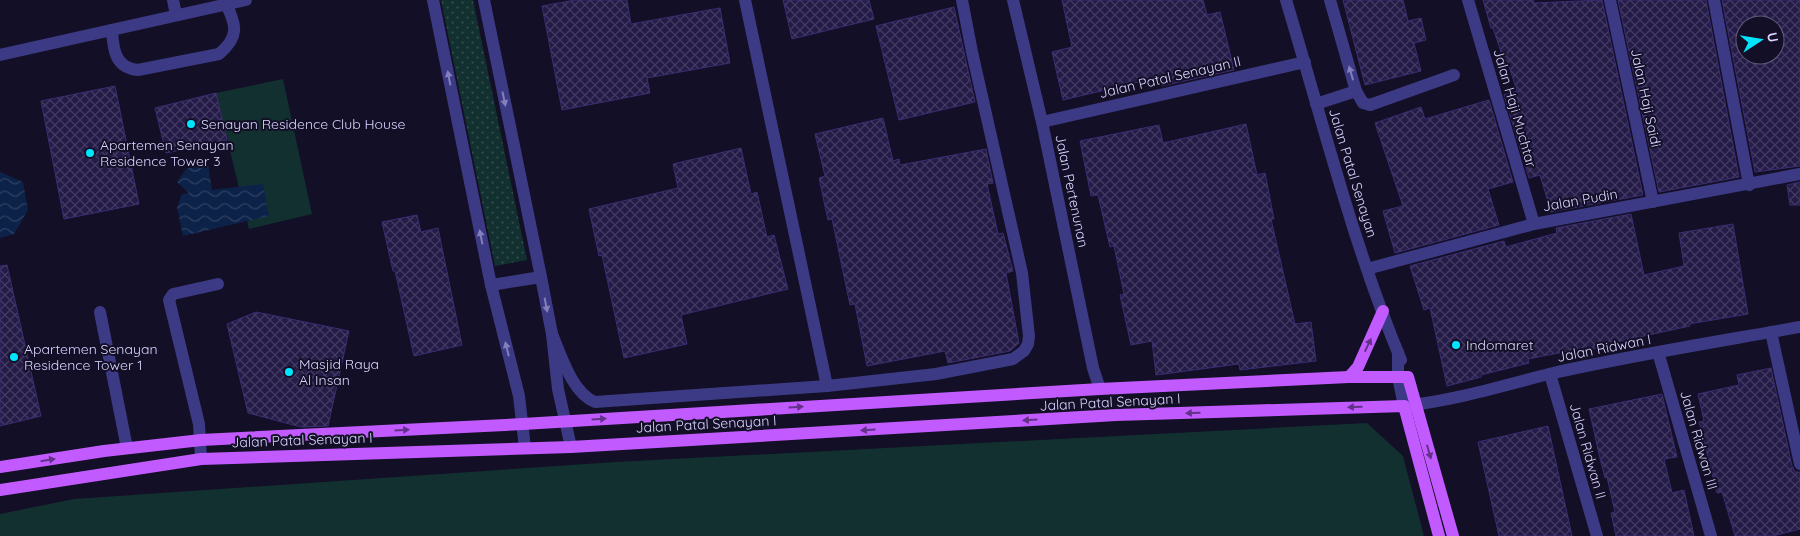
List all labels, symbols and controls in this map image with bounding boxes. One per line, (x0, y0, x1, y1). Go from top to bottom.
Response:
north arrow (1735, 15, 1785, 65)
text: U (1763, 31, 1783, 44)
street label: Jalan Haji Muchtar (1489, 47, 1541, 170)
street label: Jalan Haji Saidi (1627, 47, 1665, 149)
street label: Jalan Patal Senayan II (1097, 52, 1243, 102)
one-way arrow (1347, 65, 1355, 80)
one-way arrow (445, 70, 453, 85)
one-way arrow (501, 92, 509, 108)
street label: Jalan Patal Senayan (1325, 106, 1381, 240)
place label: Senayan Residence Club House (201, 115, 406, 133)
marker: Senayan Residence Club House (185, 118, 197, 130)
street label: Jalan Pertenunan (1051, 133, 1093, 249)
place label: Apartemen Senayan Residence Tower 3 (100, 136, 233, 170)
marker: Apartemen Senayan Residence Tower 3 (84, 147, 96, 159)
street label: Jalan Pudin (1541, 185, 1619, 215)
one-way arrow (477, 229, 485, 245)
one-way arrow (543, 298, 551, 314)
street label: Jalan Ridwan I (1555, 330, 1653, 366)
place label: Indomaret (1466, 336, 1534, 354)
one-way arrow (1364, 338, 1372, 352)
marker: Indomaret (1450, 339, 1462, 351)
place label: Apartemen Senayan Residence Tower 1 (24, 340, 157, 374)
one-way arrow (503, 341, 511, 356)
marker: Apartemen Senayan Residence Tower 1 (8, 351, 20, 363)
place label: Masjid Raya Al Insan (299, 355, 379, 389)
marker: Masjid Raya Al Insan (283, 366, 295, 378)
street label: Jalan Ridwan III (1676, 388, 1722, 492)
street label: Jalan Patal Senayan I (1039, 389, 1181, 415)
street label: Jalan Ridwan II (1566, 401, 1610, 501)
one-way arrow (788, 403, 804, 411)
one-way arrow (1347, 404, 1363, 412)
one-way arrow (1184, 409, 1200, 417)
street label: Jalan Patal Senayan I (635, 411, 777, 437)
one-way arrow (591, 415, 607, 423)
one-way arrow (1022, 417, 1038, 425)
one-way arrow (394, 425, 410, 433)
one-way arrow (860, 426, 876, 434)
street label: Jalan Patal Senayan I (231, 429, 373, 451)
one-way arrow (1425, 444, 1433, 459)
one-way arrow (40, 455, 56, 463)

